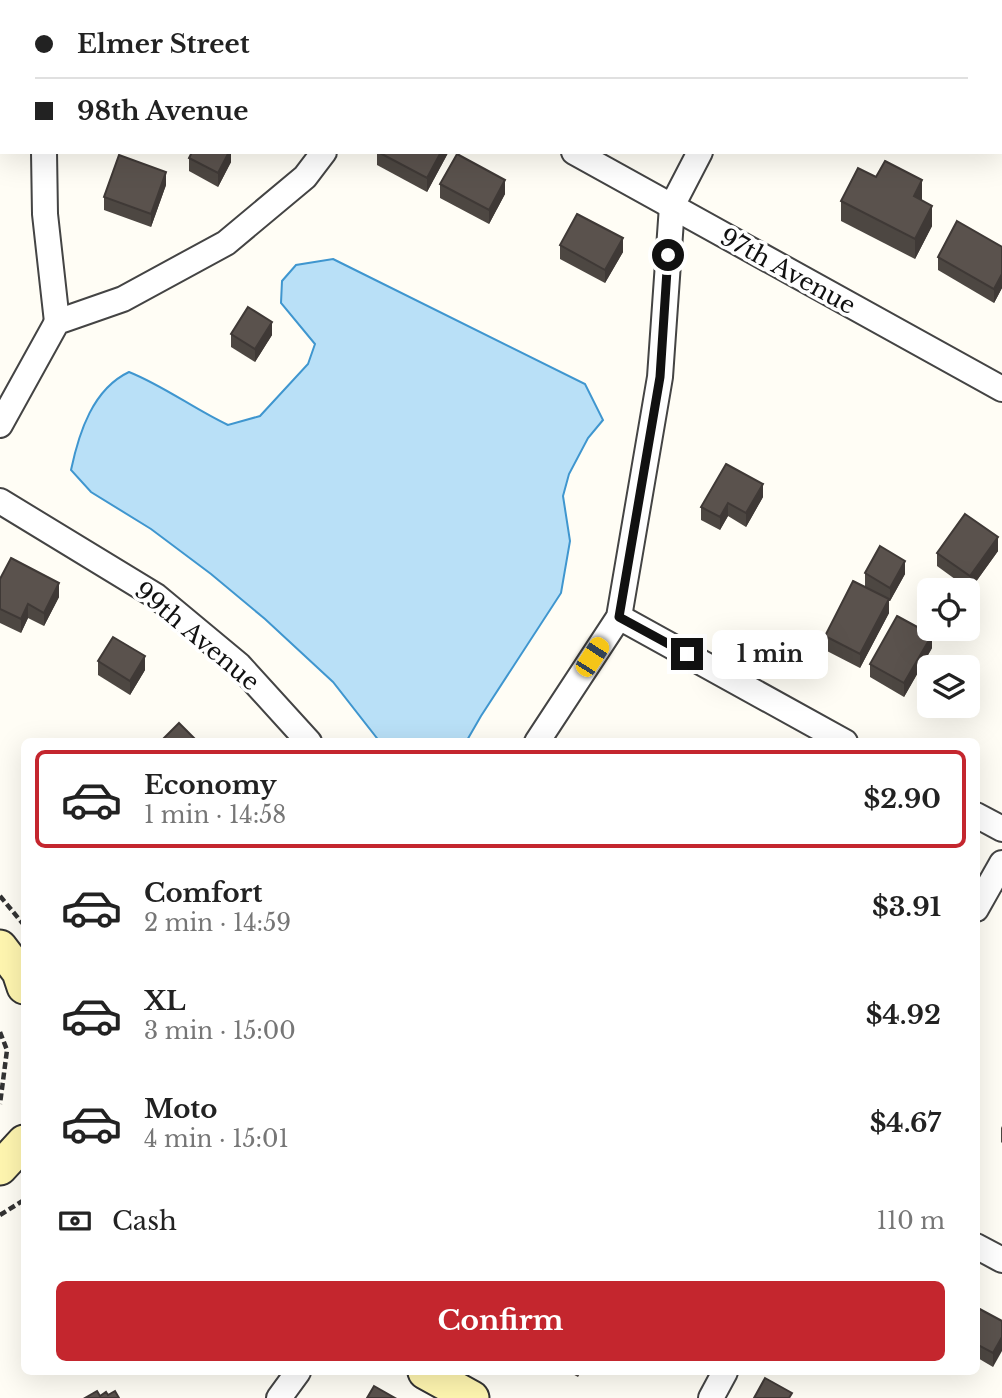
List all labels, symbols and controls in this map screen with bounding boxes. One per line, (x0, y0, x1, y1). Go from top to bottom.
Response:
text: Elmer Street (77, 28, 250, 60)
text: 98th Avenue (77, 95, 248, 127)
street label: 97th Avenue (715, 222, 861, 320)
route start (652, 239, 684, 271)
street label: 99th Avenue (129, 575, 265, 697)
map controls (917, 578, 980, 718)
button: locate (917, 578, 980, 641)
callout: 1 min (712, 630, 827, 678)
car (572, 634, 613, 680)
route end (671, 638, 703, 670)
text: 1 min (737, 640, 803, 668)
button: layers (917, 655, 980, 718)
icon: car (60, 768, 123, 831)
text: Economy (144, 769, 277, 801)
text: $2.90 (863, 783, 941, 815)
text: 1 min · 14:58 (144, 801, 286, 829)
icon: car (60, 876, 123, 939)
text: Comfort (144, 877, 262, 909)
text: $3.91 (872, 891, 941, 923)
text: 2 min · 14:59 (144, 909, 291, 937)
icon: car (60, 984, 123, 1047)
text: XL (144, 985, 186, 1017)
text: $4.92 (866, 999, 941, 1031)
text: 3 min · 15:00 (144, 1017, 296, 1045)
icon: car (60, 1092, 123, 1155)
text: Moto (144, 1093, 217, 1125)
text: $4.67 (870, 1107, 941, 1139)
text: 4 min · 15:01 (144, 1125, 289, 1153)
icon: cash (56, 1202, 94, 1240)
text: Cash (112, 1205, 177, 1237)
text: 110 m (877, 1207, 945, 1235)
button: Confirm (56, 1281, 945, 1361)

